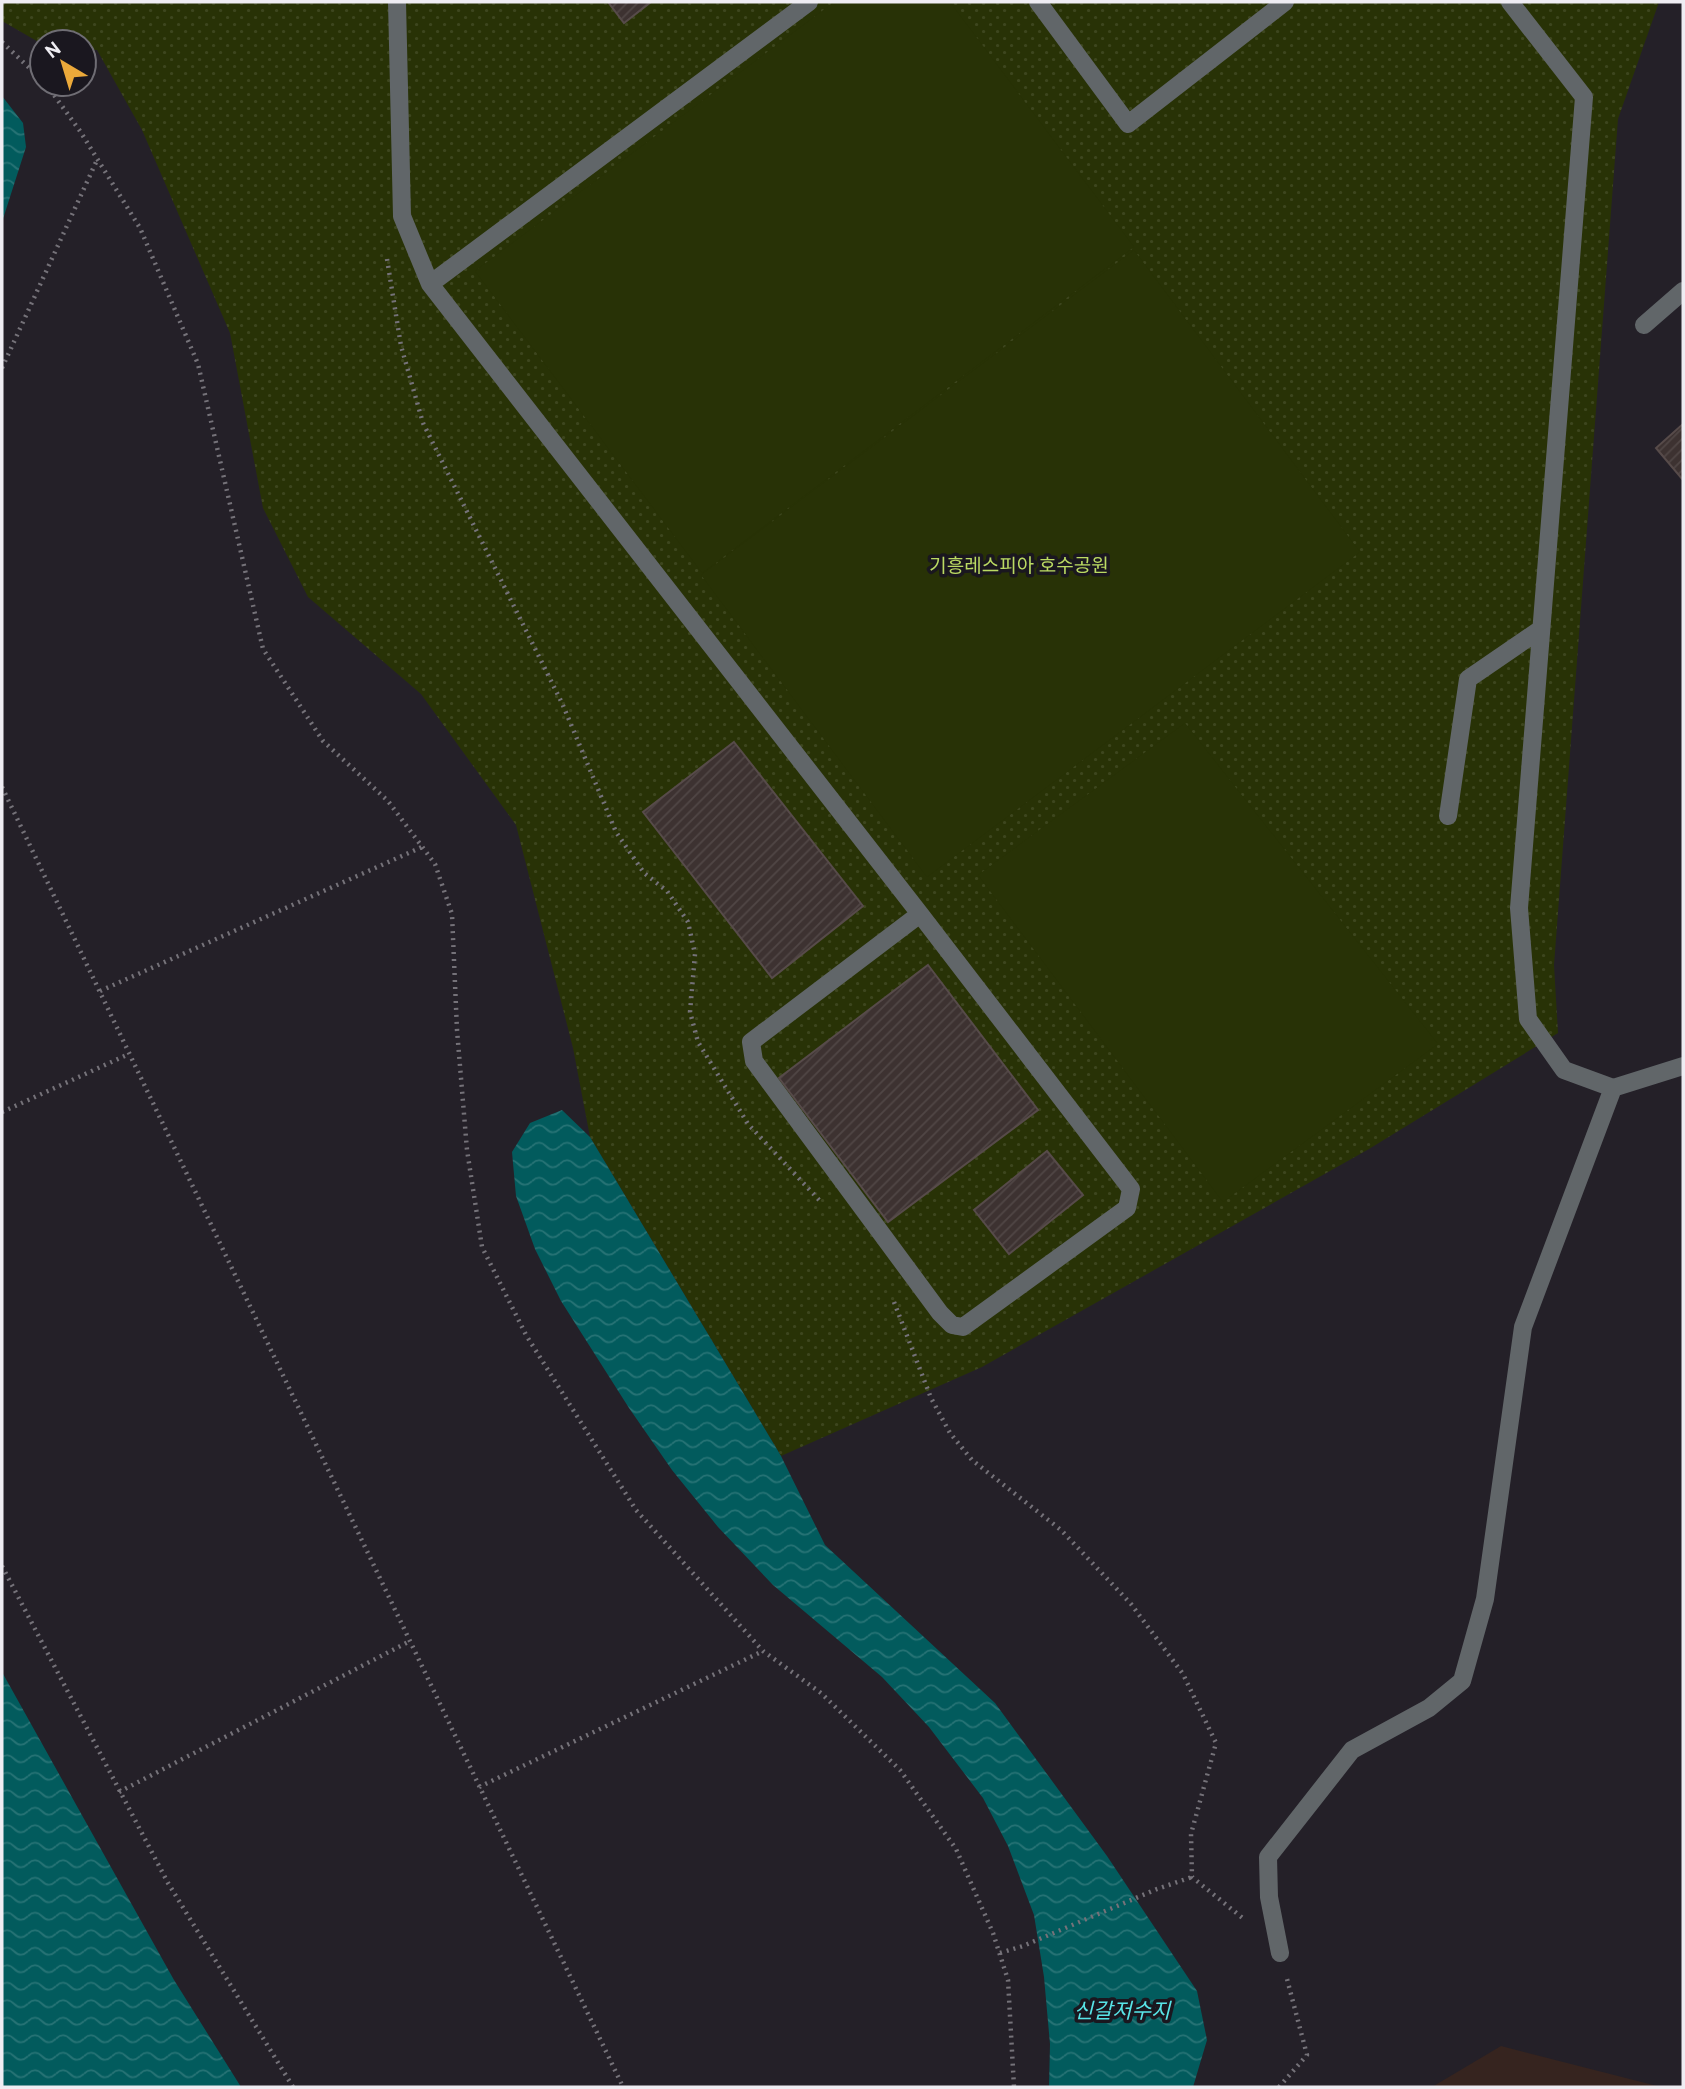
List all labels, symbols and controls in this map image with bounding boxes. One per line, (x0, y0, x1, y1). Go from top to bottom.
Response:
north arrow (28, 28, 98, 98)
text: N (41, 38, 67, 65)
park label: 기흥레스피아 호수공원 (929, 555, 1109, 579)
water label: 신갈저수지 (1074, 1999, 1172, 2026)

